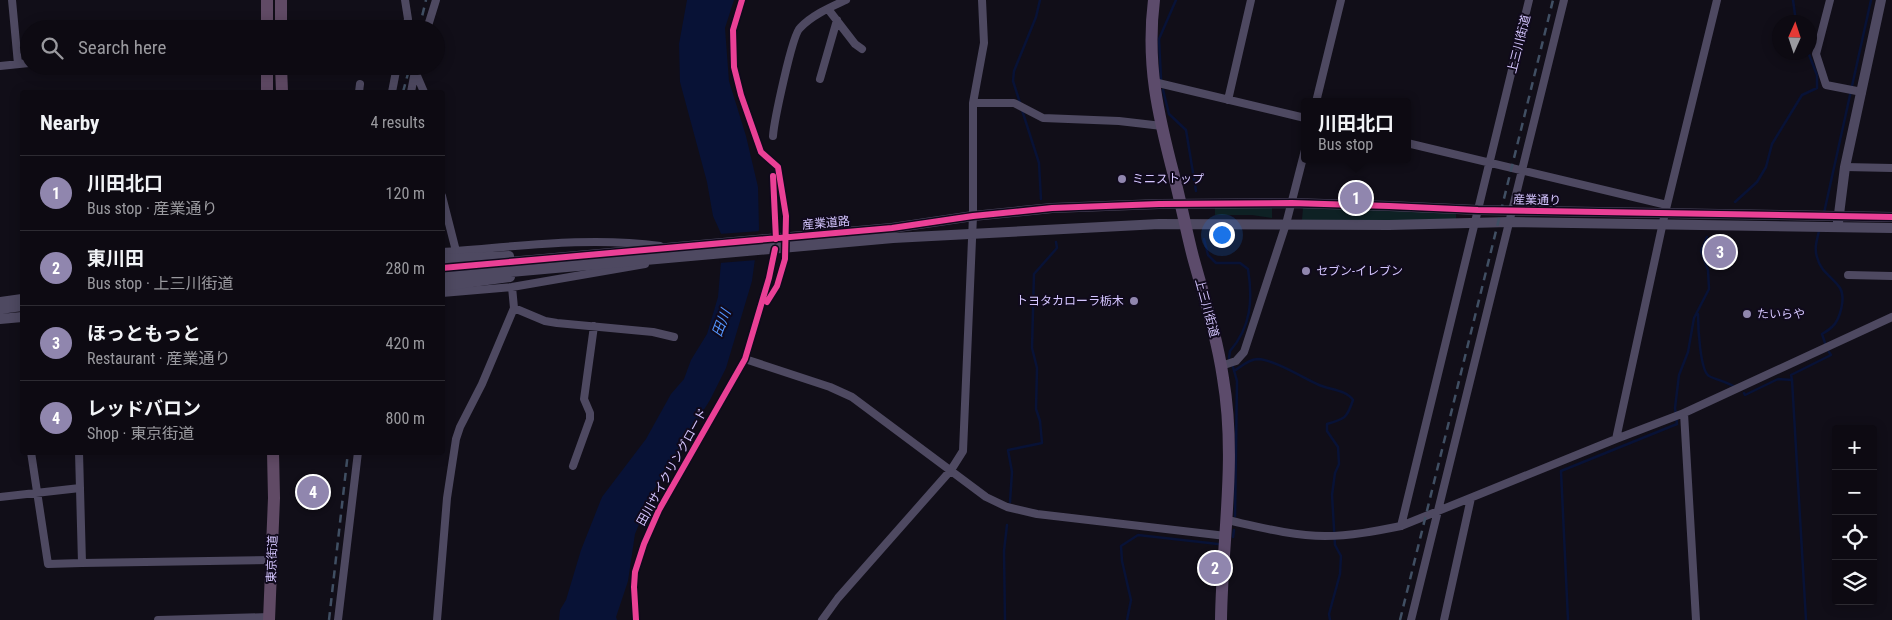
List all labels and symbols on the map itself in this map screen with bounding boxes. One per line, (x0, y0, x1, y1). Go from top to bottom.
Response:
street label: 上三川街道 (1505, 13, 1533, 75)
north arrow (1772, 15, 1817, 60)
place label: ミニストップ (1132, 172, 1204, 186)
marker: ミニストップ (1116, 173, 1128, 185)
pin: 1 (1340, 179, 1372, 217)
street label: 産業通り (1513, 193, 1561, 207)
street label: 産業道路 (801, 214, 851, 232)
your location (1209, 222, 1235, 248)
pin: 3 (1704, 233, 1736, 271)
place label: セブン-イレブン (1316, 264, 1403, 278)
marker: セブン-イレブン (1300, 265, 1312, 277)
street label: 上三川街道 (1192, 277, 1222, 339)
place label: トヨタカローラ栃木 (1016, 294, 1124, 308)
marker: トヨタカローラ栃木 (1128, 295, 1140, 307)
water label: 田川 (709, 305, 734, 339)
place label: たいらや (1757, 307, 1805, 321)
marker: たいらや (1741, 308, 1753, 320)
street label: 田川サイクリングロード (634, 406, 710, 528)
pin: 4 (297, 473, 329, 511)
street label: 東京街道 (264, 535, 280, 583)
pin: 2 (1199, 549, 1231, 587)

